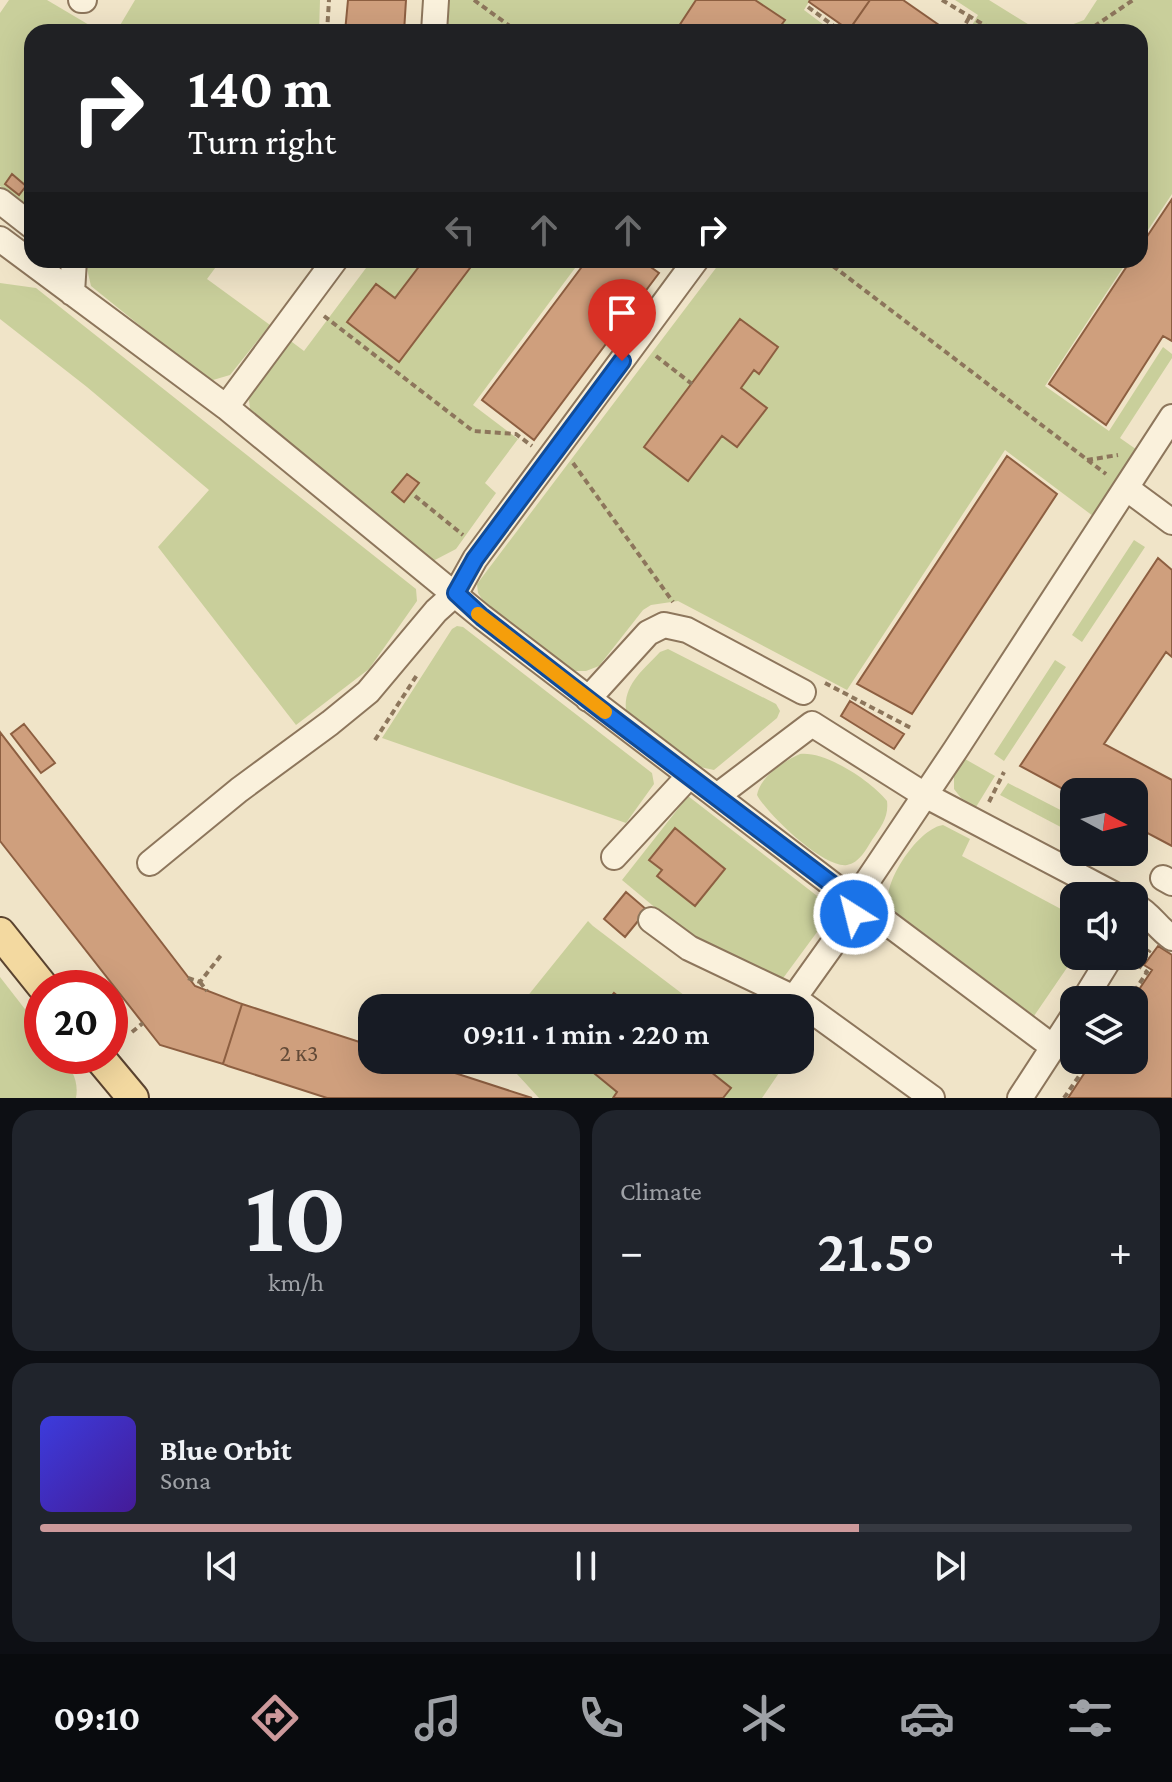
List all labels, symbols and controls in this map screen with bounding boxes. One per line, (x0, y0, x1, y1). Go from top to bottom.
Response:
icon: right (56, 56, 160, 160)
text: 140 m (188, 57, 331, 119)
text: Turn right (188, 122, 336, 162)
icon: left (438, 208, 482, 252)
icon: ahead (522, 208, 566, 252)
icon: ahead (606, 208, 650, 252)
icon: right (690, 208, 734, 252)
pin (588, 279, 656, 361)
icon: arrive (600, 291, 644, 335)
north arrow (1060, 778, 1148, 866)
map controls (1060, 778, 1148, 1074)
position arrow (812, 872, 896, 956)
button: sound (1060, 882, 1148, 970)
speed limit sign: 20 (24, 970, 128, 1074)
button: layers (1060, 986, 1148, 1074)
text: 09:11 · 1 min · 220 m (463, 1017, 709, 1050)
house number: 2 к3 (280, 1039, 319, 1066)
text: 10 (245, 1158, 347, 1273)
text: Climate (620, 1177, 702, 1206)
text: 21.5° (817, 1217, 935, 1284)
text: − (620, 1227, 643, 1275)
text: + (1109, 1227, 1132, 1275)
text: km/h (268, 1268, 324, 1297)
text: Blue Orbit (160, 1433, 291, 1466)
text: Sona (160, 1466, 211, 1495)
icon: previous (200, 1544, 244, 1588)
icon: pause (564, 1544, 608, 1588)
icon: next (928, 1544, 972, 1588)
icon: directions (247, 1690, 303, 1746)
icon: music (410, 1690, 466, 1746)
icon: phone (573, 1690, 629, 1746)
icon: climate (736, 1690, 792, 1746)
icon: car (899, 1690, 955, 1746)
icon: filters (1062, 1690, 1118, 1746)
text: 09:10 (54, 1698, 140, 1738)

